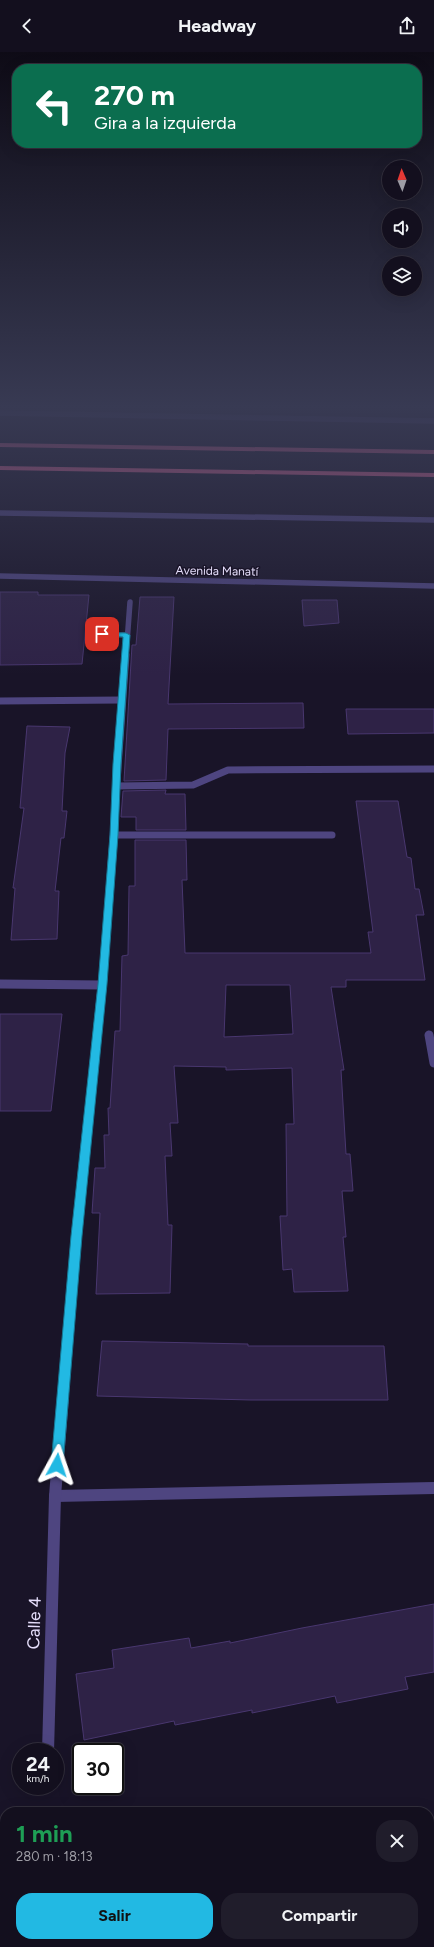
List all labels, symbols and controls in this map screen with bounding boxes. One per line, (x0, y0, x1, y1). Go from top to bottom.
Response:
icon: back (16, 15, 38, 37)
text: Headway (178, 15, 256, 37)
icon: share (396, 15, 418, 37)
text: 270 m (94, 78, 175, 112)
icon: left (28, 80, 80, 132)
text: Gira a la izquierda (94, 112, 236, 134)
north arrow (382, 160, 422, 200)
map controls (382, 160, 422, 296)
button: sound (382, 208, 422, 248)
button: layers (382, 256, 422, 296)
street label: Avenida Manatí (176, 563, 260, 579)
pin (85, 617, 119, 651)
icon: arrive (91, 623, 113, 645)
position arrow (36, 1444, 78, 1486)
street label: Calle 4 (23, 1596, 45, 1650)
speed limit sign: 30 (72, 1743, 124, 1795)
text: 24 (26, 1752, 50, 1776)
text: km/h (27, 1772, 49, 1785)
text: 1 min (16, 1819, 73, 1848)
button: close (376, 1820, 418, 1862)
text: 280 m · 18:13 (16, 1849, 93, 1864)
button: Salir (16, 1893, 213, 1939)
button: Compartir (221, 1893, 418, 1939)

